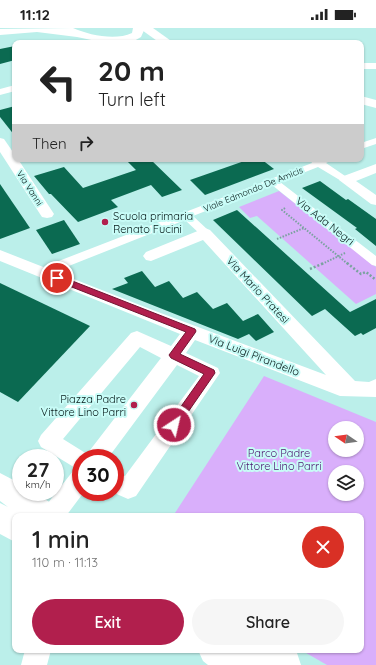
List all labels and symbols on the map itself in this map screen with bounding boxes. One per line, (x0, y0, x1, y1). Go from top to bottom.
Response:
street label: Viale Edmondo De Amicis (202, 164, 304, 214)
street label: Via Vanni (15, 168, 45, 208)
street label: Via Ada Negri (293, 194, 357, 248)
place label: Scuola primaria Renato Fucini (113, 209, 193, 236)
marker: Scuola primaria Renato Fucini (100, 217, 110, 227)
street label: Via Mario Pratesi (224, 254, 292, 326)
pin (40, 261, 74, 295)
street label: Via Luigi Pirandello (206, 331, 302, 379)
place label: Piazza Padre Vittore Lino Parri (41, 392, 126, 419)
marker: Piazza Padre Vittore Lino Parri (129, 400, 139, 410)
position arrow (153, 404, 195, 446)
north arrow (328, 421, 364, 457)
park label: Parco Padre Vittore Lino Parri (236, 446, 322, 473)
speed limit sign: 30 (72, 449, 124, 501)

